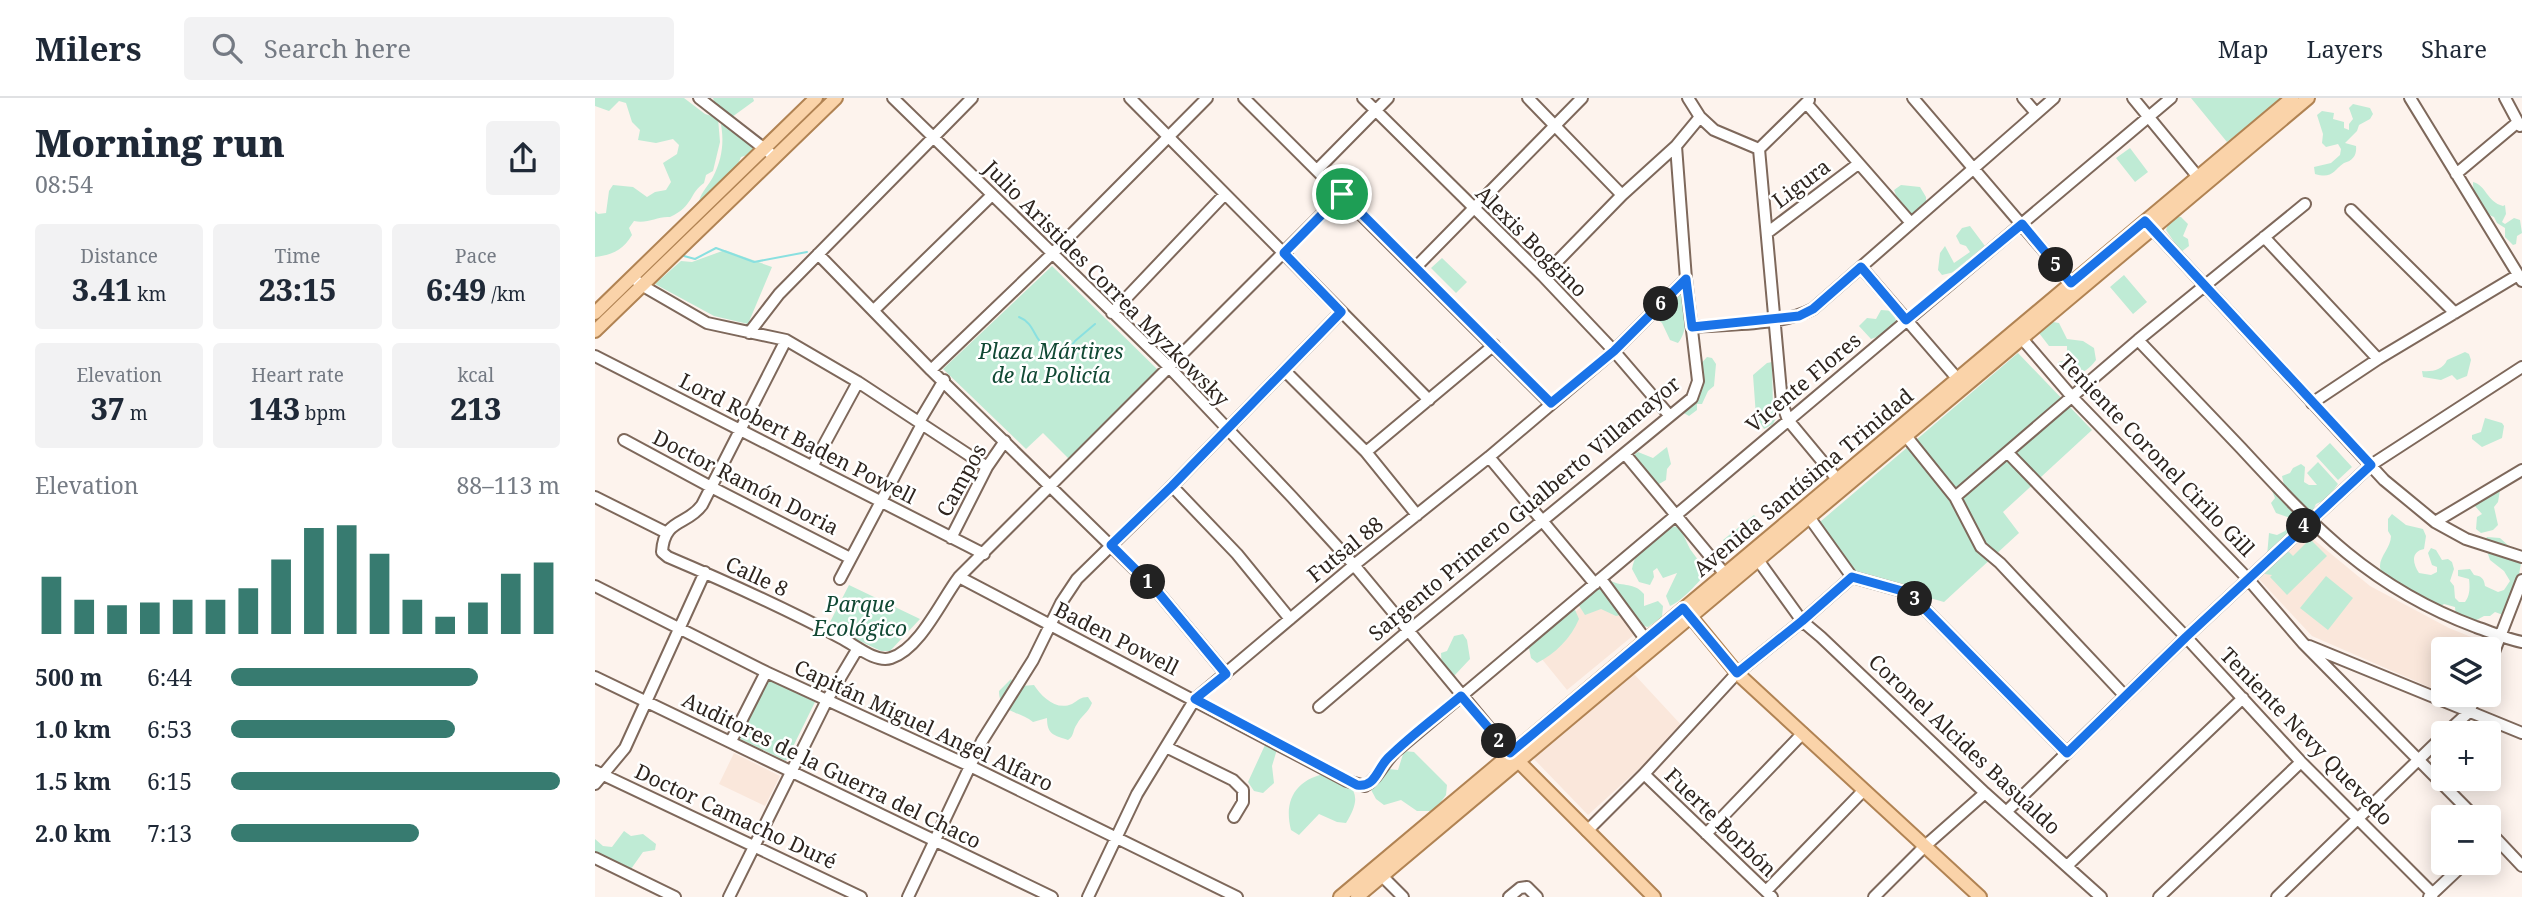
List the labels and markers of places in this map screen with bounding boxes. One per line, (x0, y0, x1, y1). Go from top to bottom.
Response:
pin (1312, 164, 1372, 224)
pin: 5 (2039, 248, 2073, 282)
pin: 6 (1643, 286, 1679, 322)
pin: 4 (2287, 508, 2321, 544)
pin: 1 (1131, 564, 1165, 600)
pin: 3 (1897, 582, 1933, 616)
pin: 2 (1481, 724, 1517, 758)

